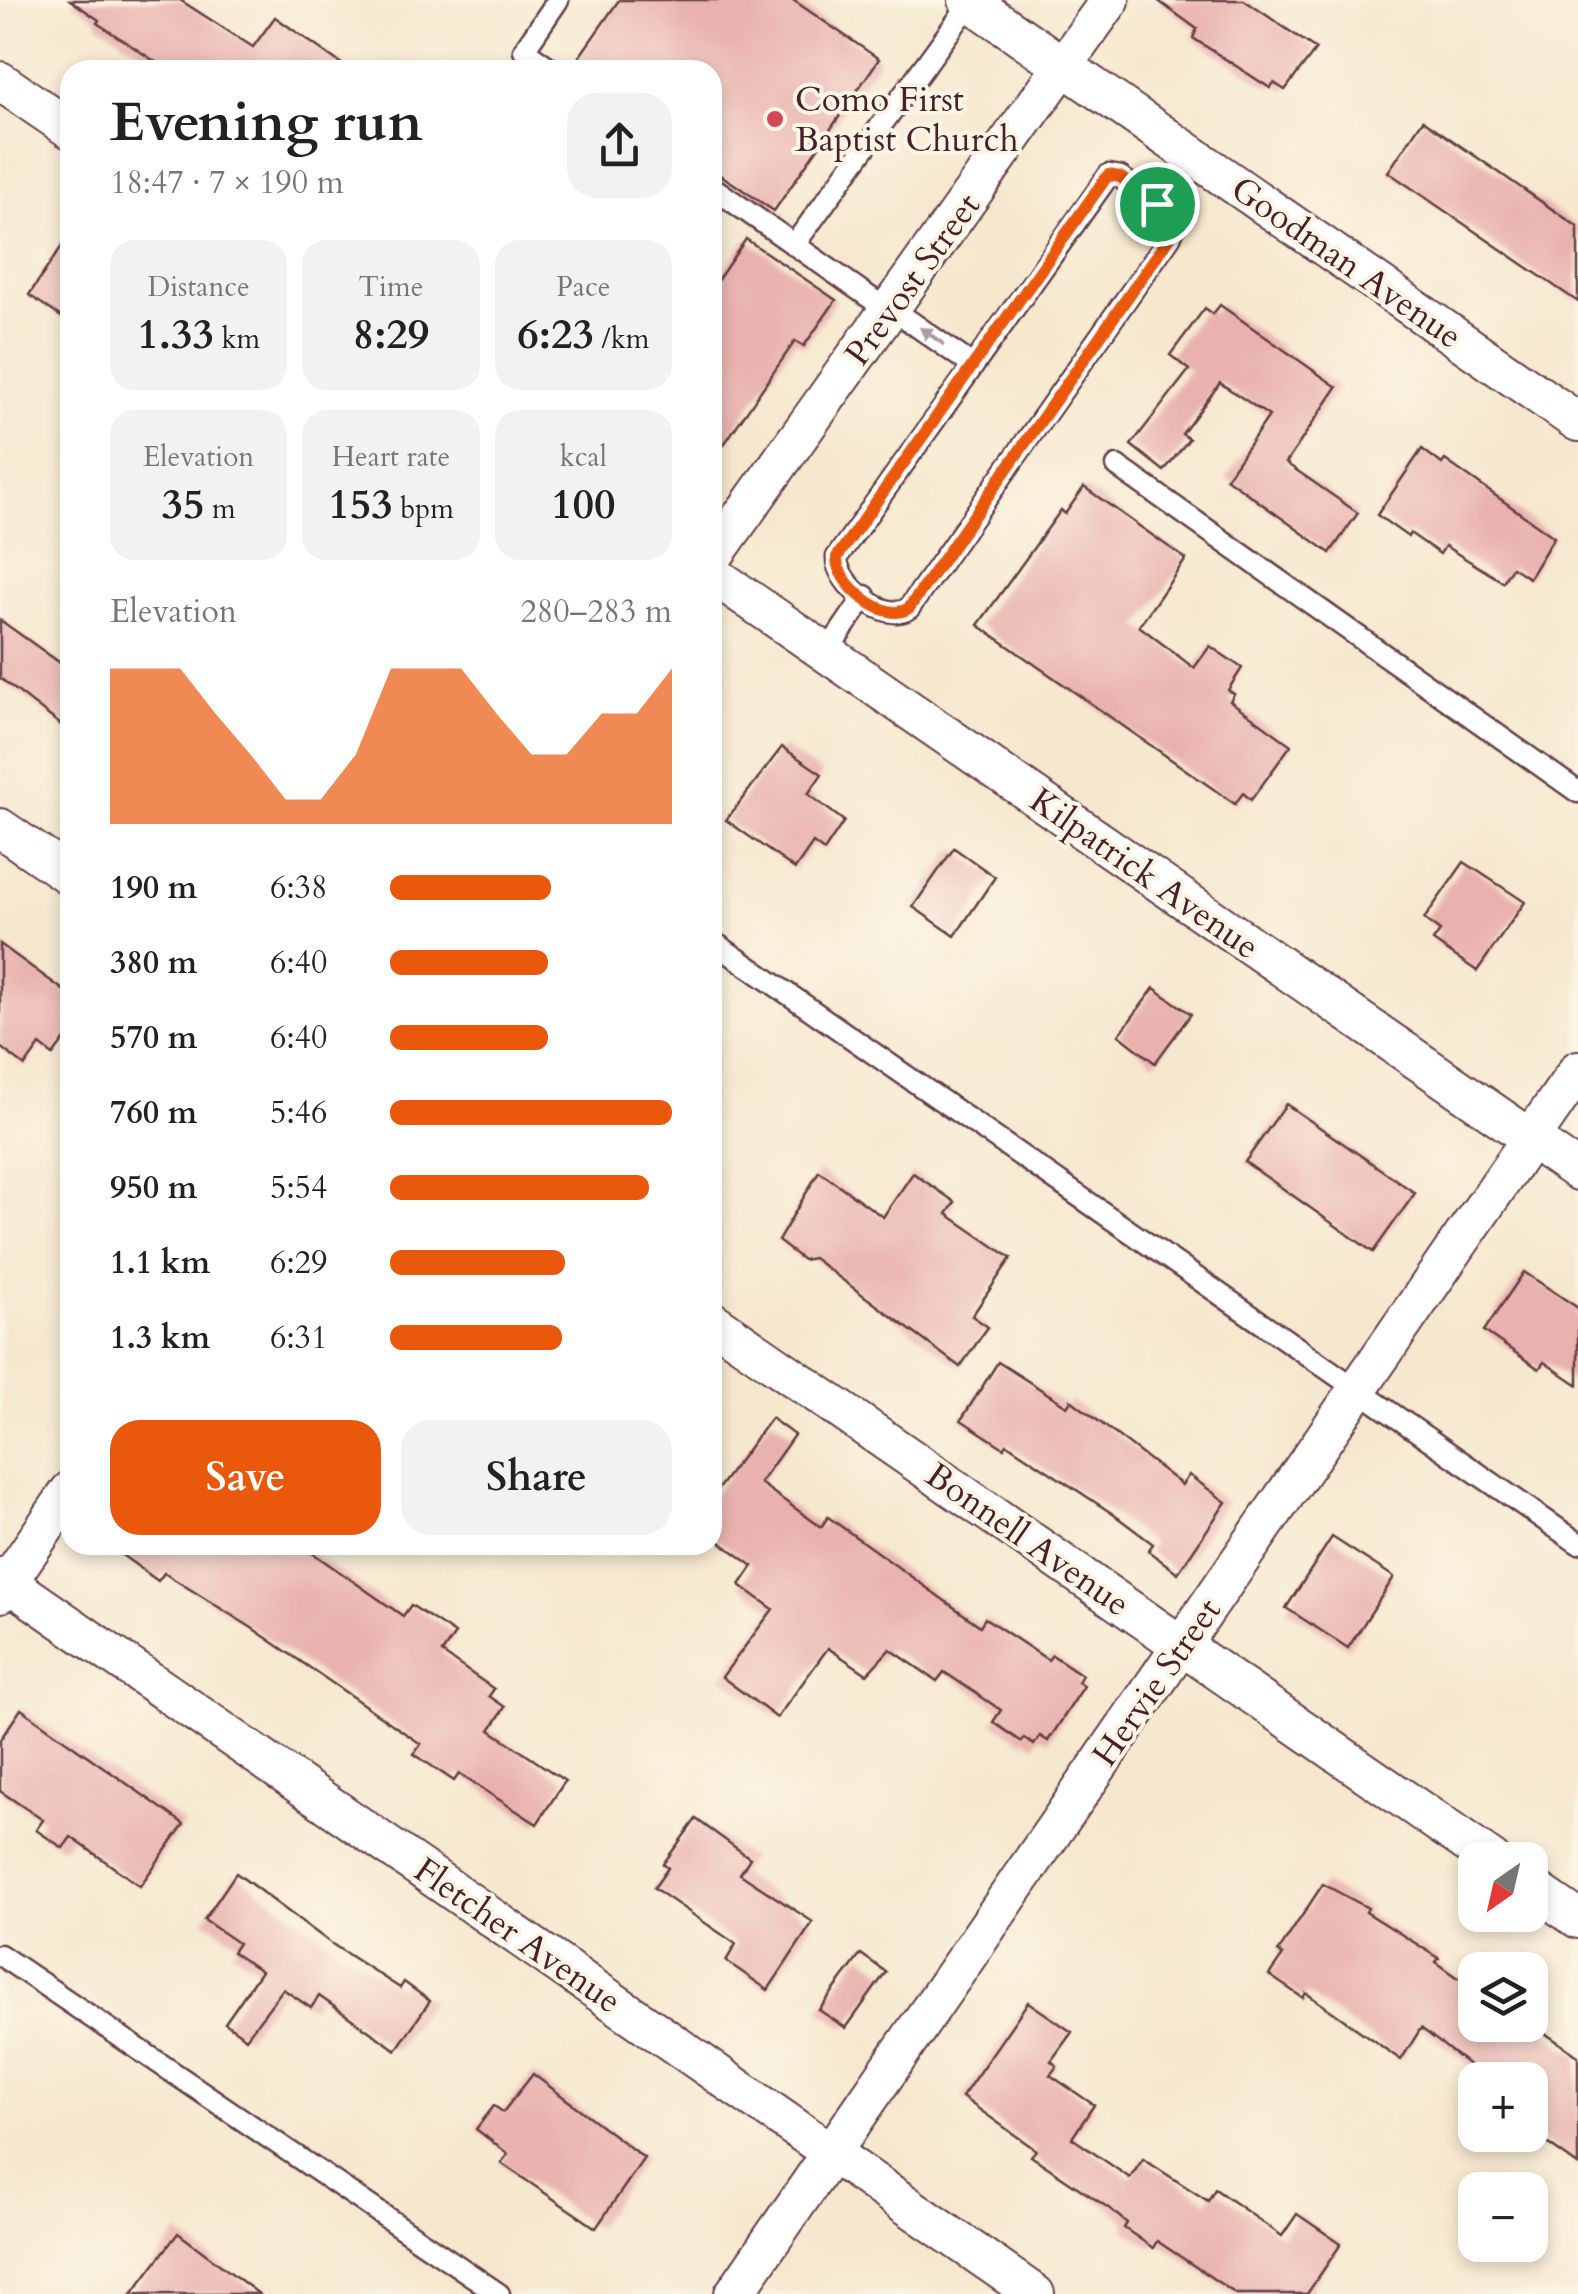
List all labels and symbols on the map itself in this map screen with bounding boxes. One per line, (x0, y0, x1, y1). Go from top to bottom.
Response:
place label: Como First Baptist Church (795, 76, 1019, 164)
marker: Como First Baptist Church (764, 108, 786, 130)
pin (1115, 162, 1200, 247)
street label: Goodman Avenue (1221, 165, 1471, 360)
street label: Prevost Street (834, 184, 992, 376)
one-way arrow (918, 327, 945, 346)
street label: Kilpatrick Avenue (1020, 777, 1269, 971)
street label: Bonnell Avenue (916, 1452, 1139, 1628)
street label: Hervie Street (1081, 1589, 1232, 1776)
north arrow (1458, 1842, 1548, 1932)
street label: Fletcher Avenue (404, 1847, 631, 2025)

